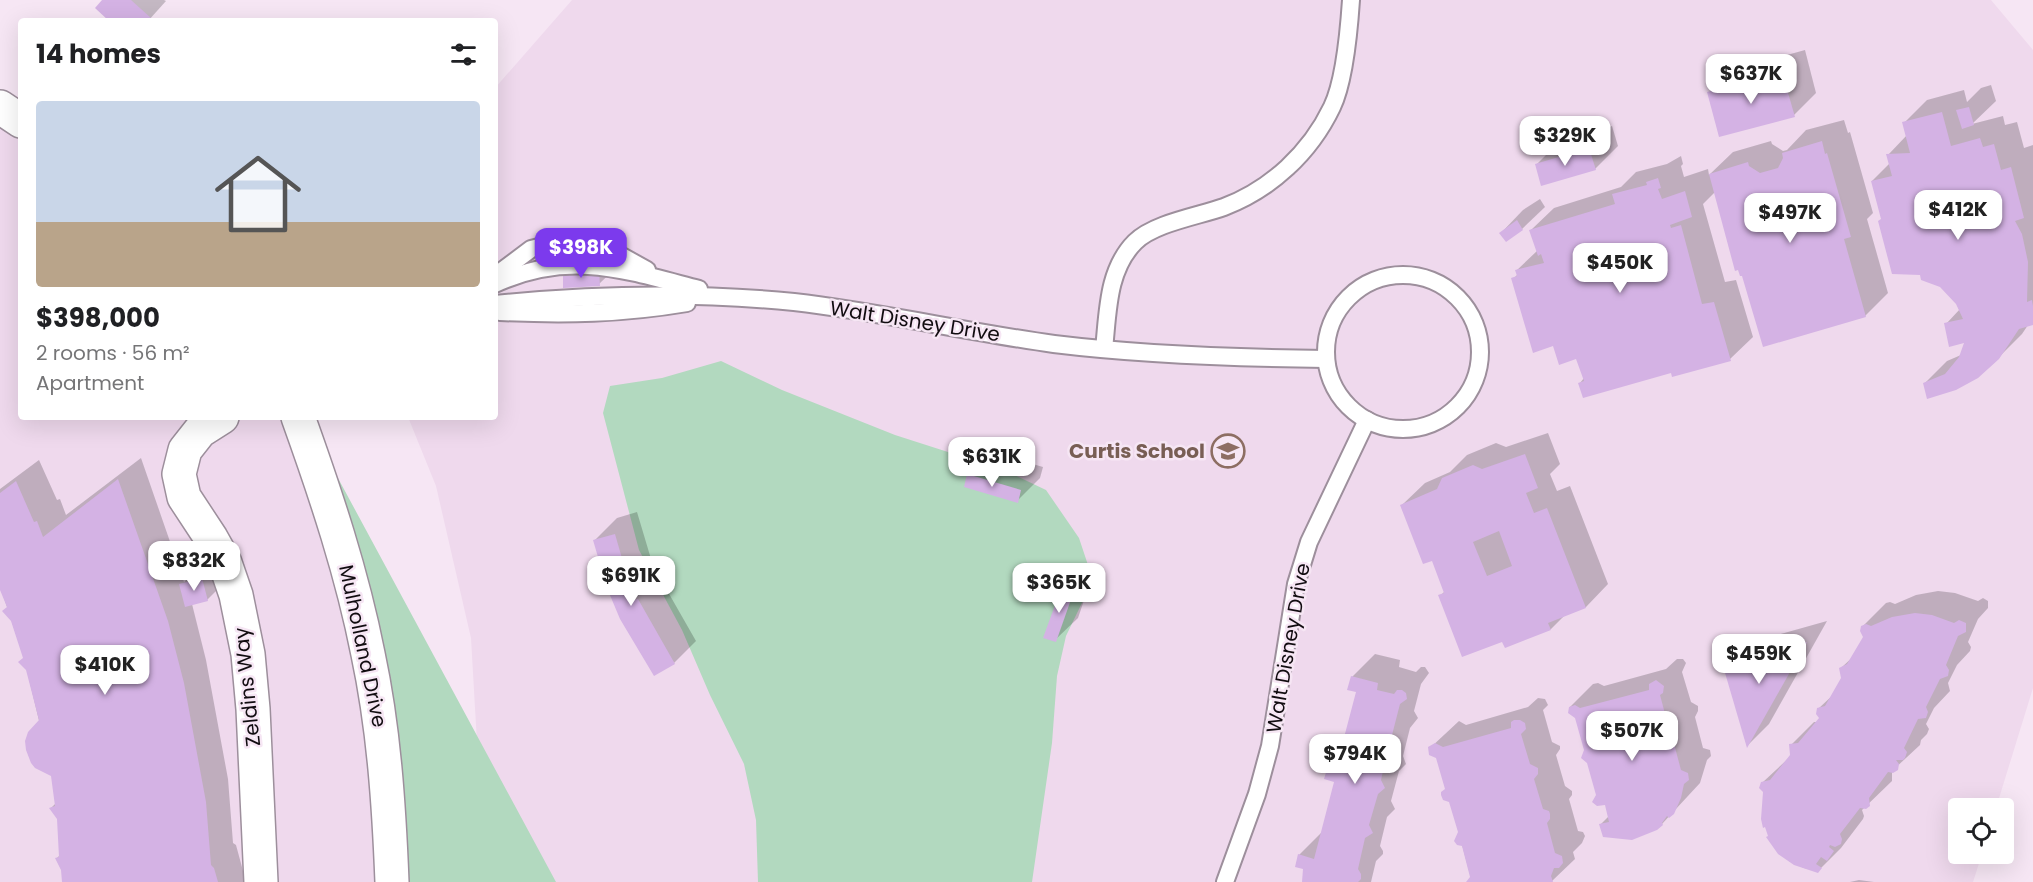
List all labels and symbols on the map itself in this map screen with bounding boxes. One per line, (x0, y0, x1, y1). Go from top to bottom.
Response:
pin: $637K (1709, 54, 1793, 105)
pin: $329K (1523, 116, 1607, 167)
pin: $412K (1916, 190, 2000, 241)
pin: $497K (1748, 193, 1832, 244)
pin: $398K (539, 228, 623, 279)
pin: $450K (1578, 243, 1662, 294)
street label: Walt Disney Drive (828, 294, 1002, 348)
school or university icon: Curtis School (1210, 433, 1246, 469)
pin: $631K (950, 437, 1034, 488)
place label: Curtis School (1069, 437, 1205, 465)
pin: $832K (152, 541, 236, 592)
pin: $691K (589, 556, 673, 607)
street label: Walt Disney Drive (1259, 561, 1317, 735)
street label: Mulholland Drive (332, 562, 394, 730)
pin: $365K (1017, 563, 1101, 614)
street label: Zeldins Way (227, 626, 267, 748)
pin: $459K (1717, 634, 1801, 685)
pin: $410K (63, 645, 147, 696)
pin: $507K (1590, 711, 1674, 762)
pin: $794K (1313, 734, 1397, 785)

